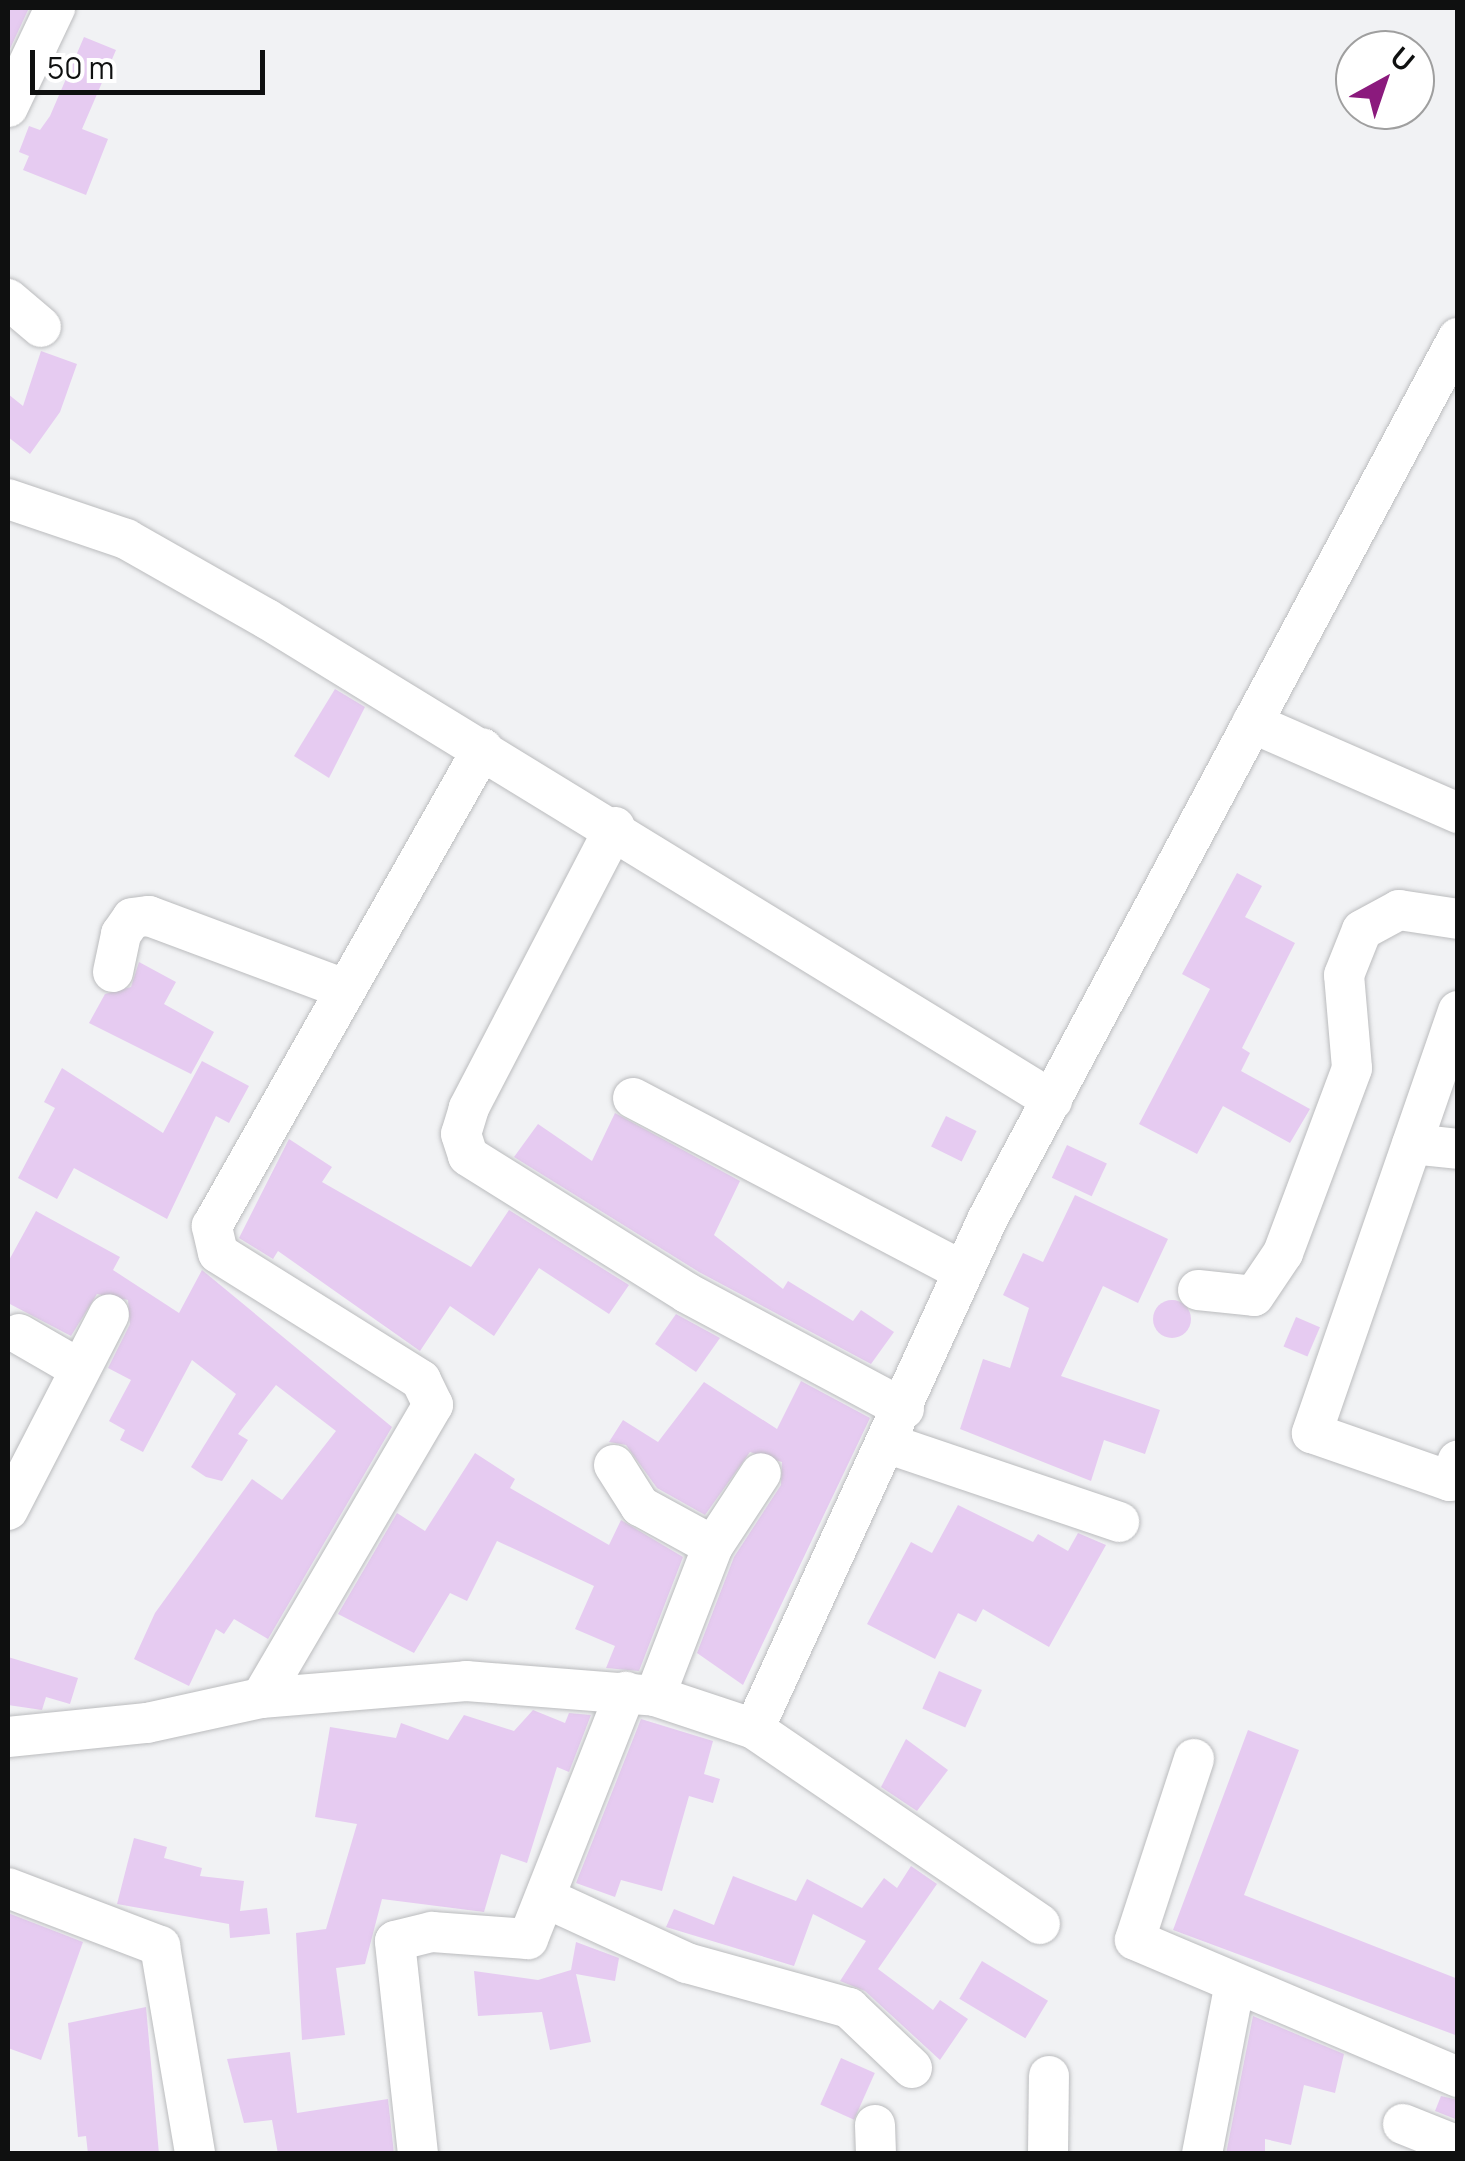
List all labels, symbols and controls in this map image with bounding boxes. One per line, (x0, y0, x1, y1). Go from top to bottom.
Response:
scale bar (35, 30, 270, 92)
north arrow (1335, 30, 1435, 130)
text: U (1383, 38, 1423, 80)
text: 50 m (47, 47, 114, 88)

